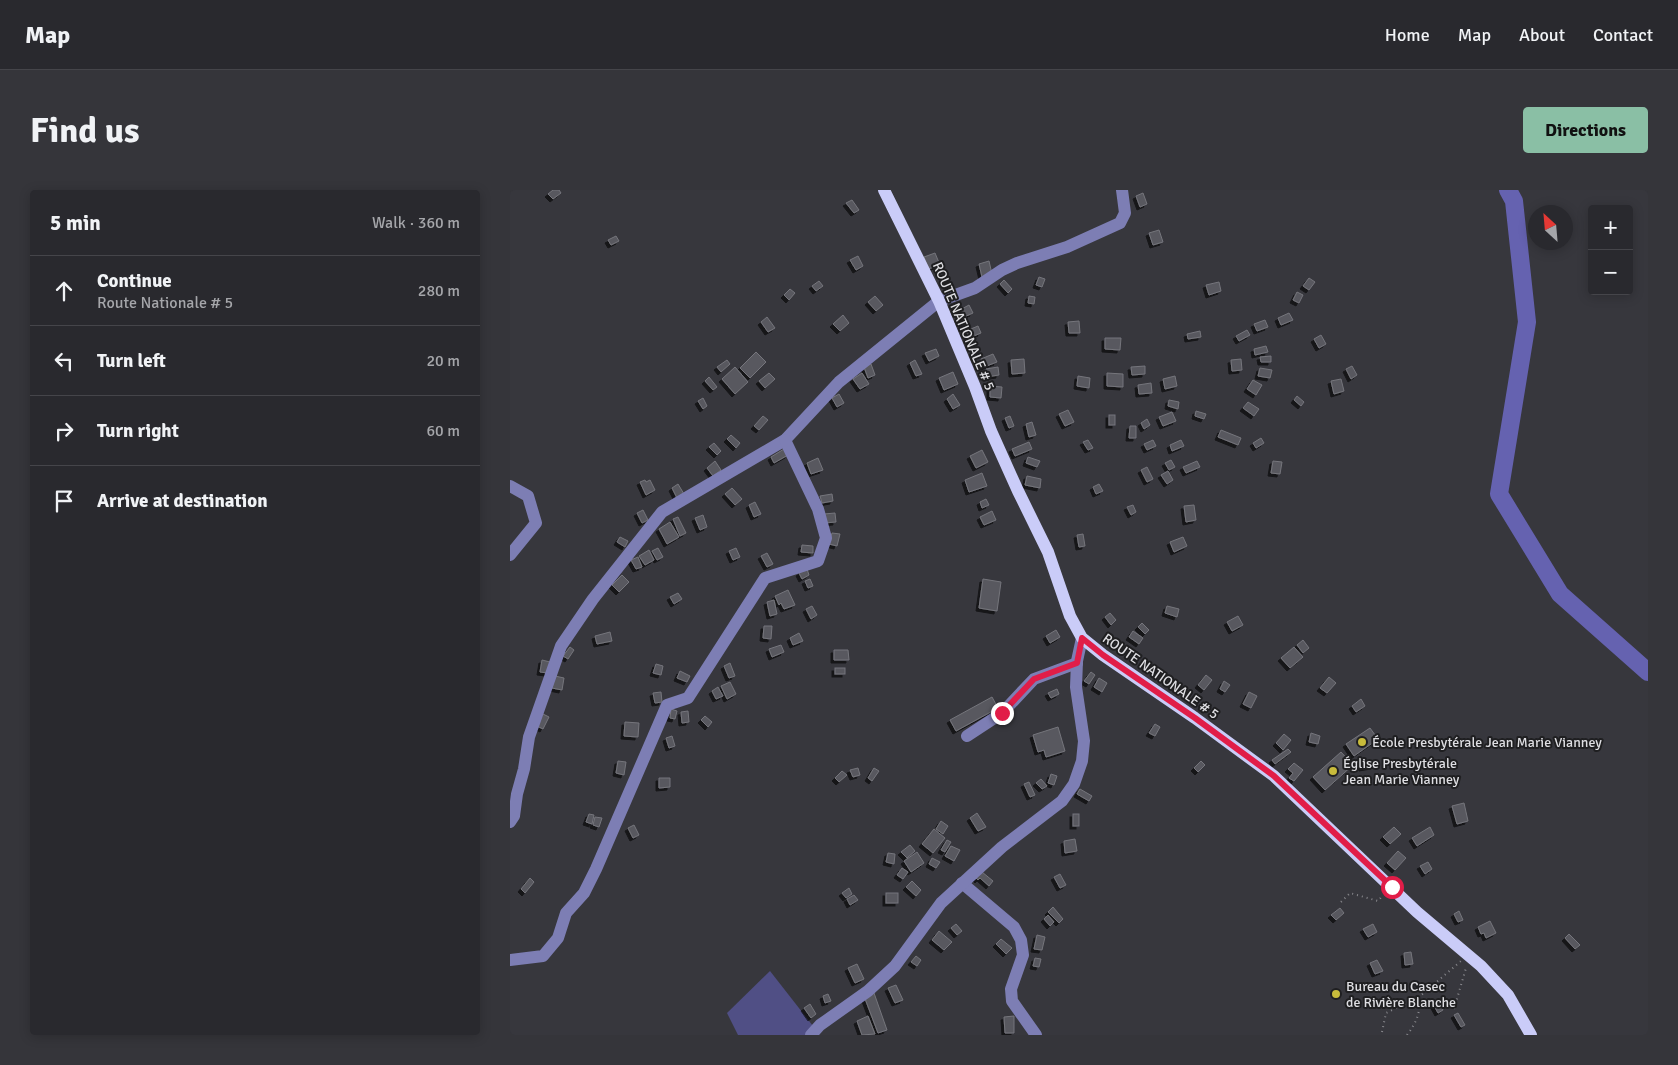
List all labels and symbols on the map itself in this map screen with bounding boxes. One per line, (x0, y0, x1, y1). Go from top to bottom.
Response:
north arrow (1528, 205, 1573, 250)
street label: ROUTE NATIONALE # 5 (929, 259, 998, 393)
street label: ROUTE NATIONALE # 5 (1099, 630, 1222, 723)
route end (991, 702, 1014, 725)
place label: École Presbytérale Jean Marie Vianney (1372, 734, 1602, 751)
marker: École Presbytérale Jean Marie Vianney (1356, 736, 1368, 748)
place label: Église Presbytérale Jean Marie Vianney (1343, 755, 1460, 788)
marker: Église Presbytérale Jean Marie Vianney (1327, 765, 1339, 777)
route start (1381, 876, 1404, 899)
place label: Bureau du Casec de Rivière Blanche (1346, 978, 1456, 1011)
marker: Bureau du Casec de Rivière Blanche (1330, 988, 1342, 1000)

